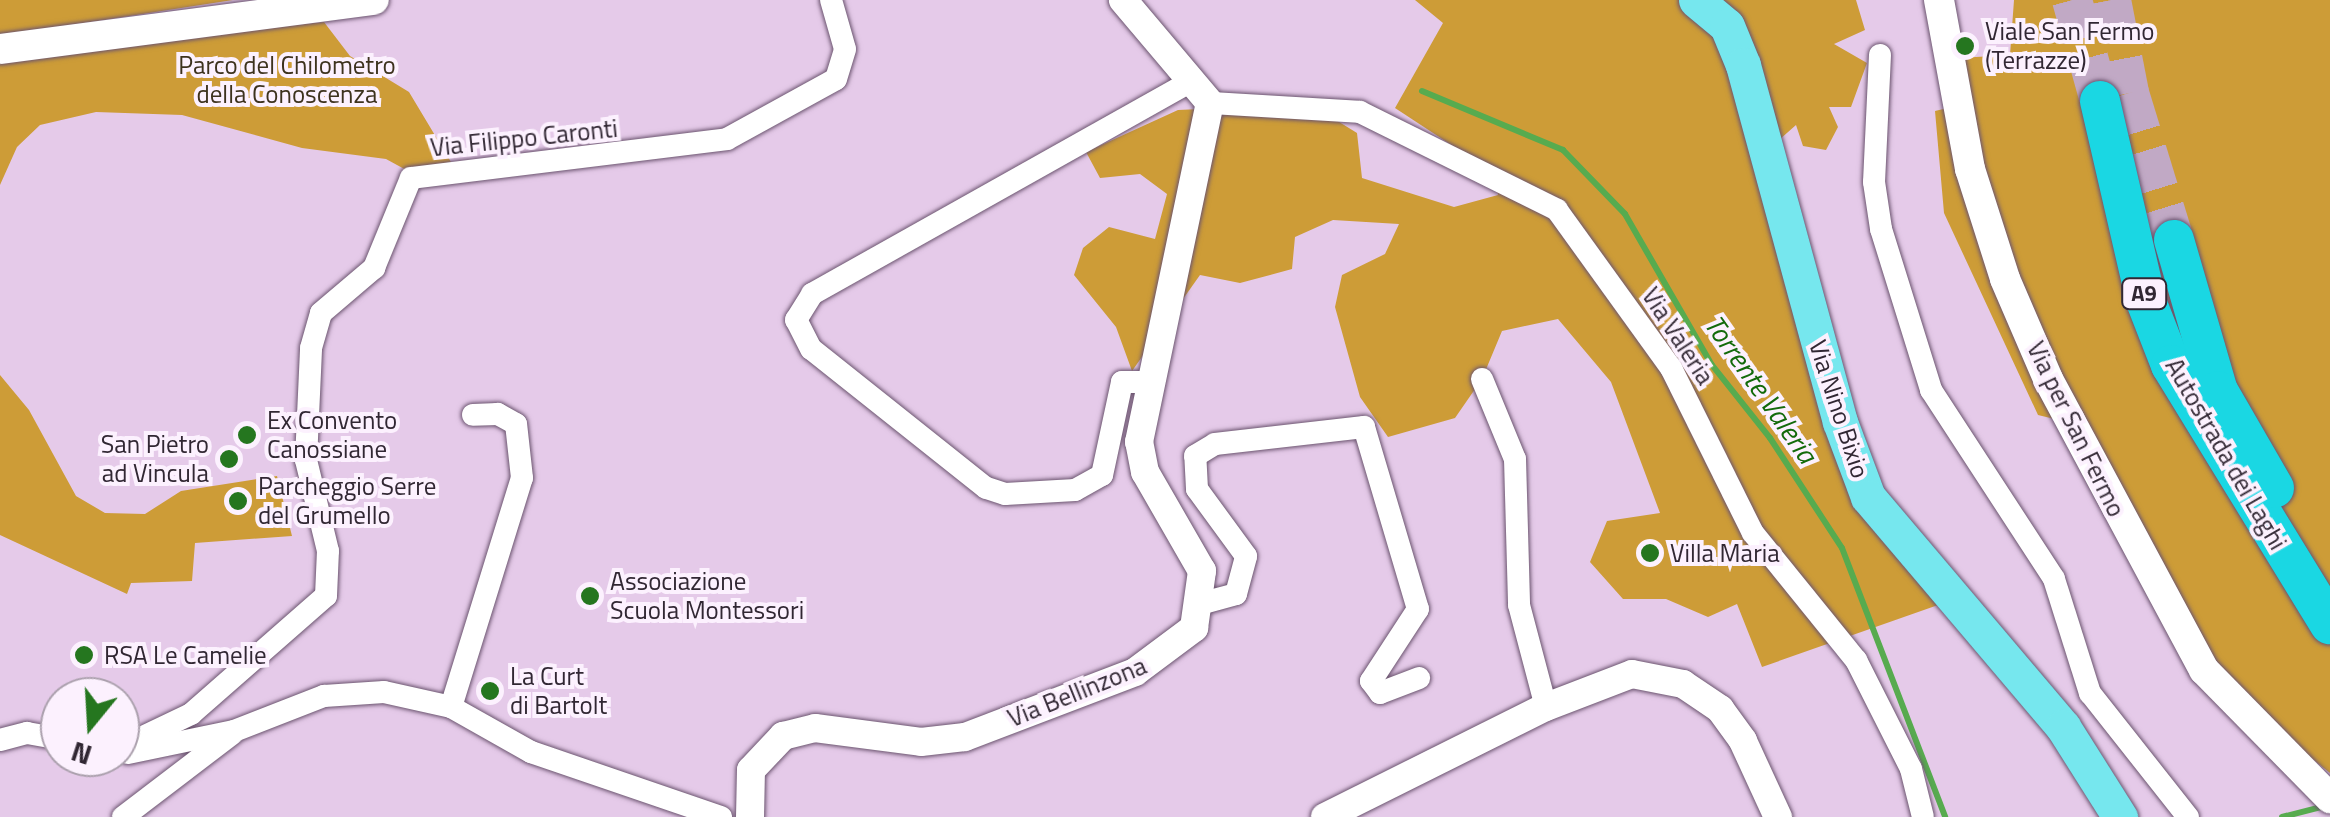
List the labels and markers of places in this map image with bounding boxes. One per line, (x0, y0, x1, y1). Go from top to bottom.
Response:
place label: Viale San Fermo (Terrazze) (1985, 17, 2155, 76)
marker: Viale San Fermo (Terrazze) (1954, 35, 1976, 57)
place label: Ex Convento Canossiane (267, 406, 397, 465)
marker: Ex Convento Canossiane (236, 424, 258, 446)
place label: San Pietro ad Vincula (101, 430, 209, 489)
marker: San Pietro ad Vincula (218, 448, 240, 470)
place label: Parcheggio Serre del Grumello (258, 472, 436, 531)
marker: Parcheggio Serre del Grumello (227, 490, 249, 512)
place label: Villa Maria (1670, 538, 1780, 568)
marker: Villa Maria (1639, 542, 1661, 564)
place label: Associazione Scuola Montessori (610, 567, 804, 626)
marker: Associazione Scuola Montessori (579, 585, 601, 607)
place label: RSA Le Camelie (104, 640, 267, 670)
marker: RSA Le Camelie (73, 644, 95, 666)
place label: La Curt di Bartolt (510, 662, 607, 721)
marker: La Curt di Bartolt (479, 680, 501, 702)

